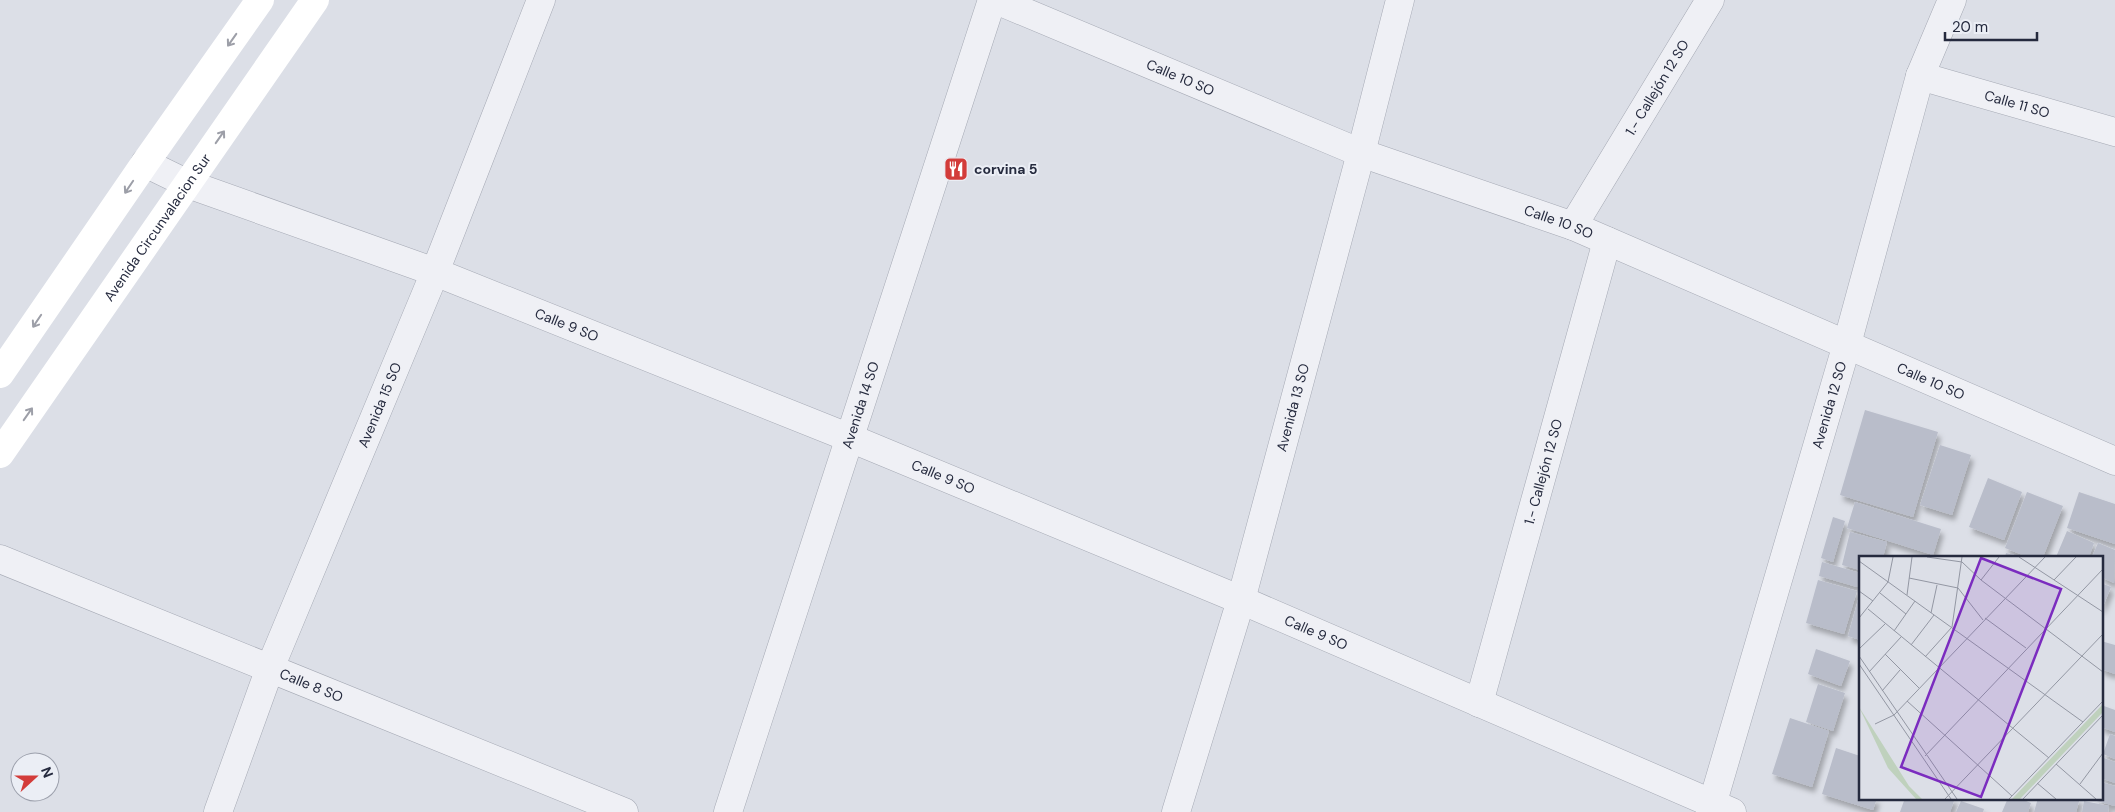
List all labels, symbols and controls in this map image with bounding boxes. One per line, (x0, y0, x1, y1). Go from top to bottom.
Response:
scale bar (1945, 10, 2038, 42)
text: 20 m (1952, 17, 1988, 37)
one-way arrow (227, 33, 237, 47)
street label: 1.- Callejón 12 SO (1621, 36, 1693, 139)
street label: Calle 10 SO (1144, 55, 1217, 100)
street label: Calle 11 SO (1982, 86, 2052, 122)
one-way arrow (215, 130, 225, 144)
street label: Avenida Circunvalacion Sur (100, 150, 215, 305)
restaurant icon: corvina 5 (943, 156, 969, 182)
place label: corvina 5 (974, 160, 1037, 178)
one-way arrow (124, 180, 134, 194)
street label: Calle 10 SO (1522, 201, 1596, 243)
street label: Calle 9 SO (532, 304, 601, 346)
one-way arrow (32, 314, 42, 328)
street label: Avenida 14 SO (838, 359, 883, 451)
street label: Avenida 12 SO (1808, 359, 1850, 451)
street label: Calle 10 SO (1894, 359, 1968, 404)
street label: Avenida 15 SO (354, 360, 405, 450)
street label: Avenida 13 SO (1272, 361, 1313, 454)
one-way arrow (23, 407, 33, 421)
street label: 1.- Callejón 12 SO (1520, 417, 1566, 527)
street label: Calle 9 SO (909, 455, 978, 498)
inset map (1859, 556, 2102, 800)
street label: Calle 9 SO (1282, 611, 1351, 654)
street label: Calle 8 SO (277, 664, 346, 706)
north arrow (10, 752, 60, 802)
text: N (37, 764, 57, 780)

